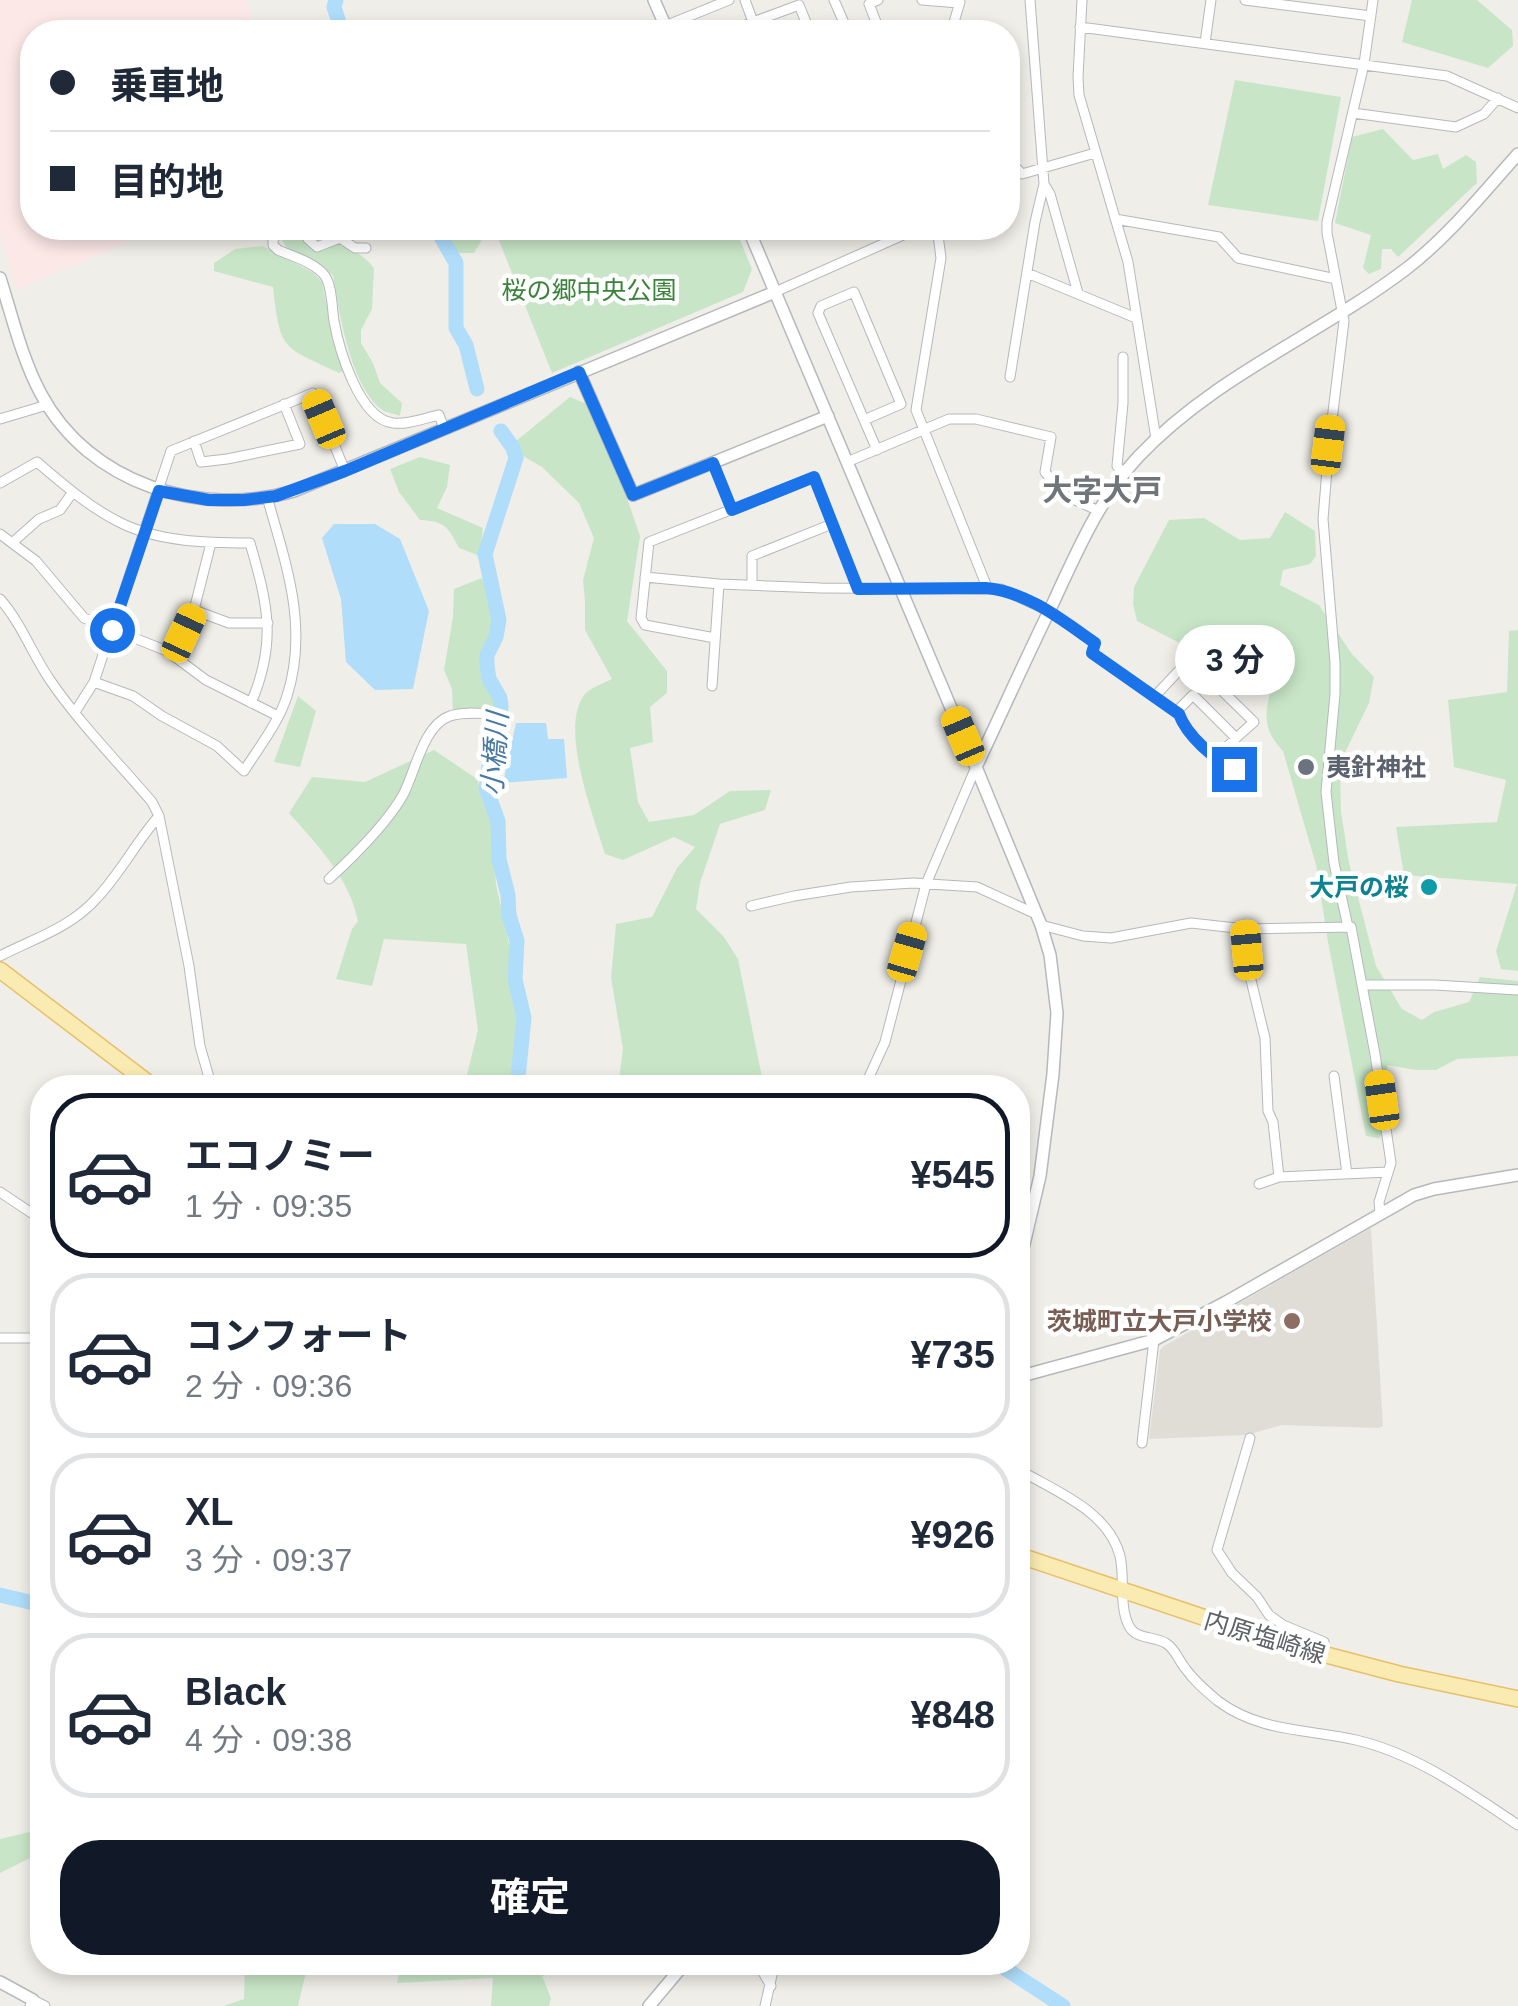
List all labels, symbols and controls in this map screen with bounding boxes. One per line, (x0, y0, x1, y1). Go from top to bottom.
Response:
text: 乗車地 (110, 65, 224, 107)
text: 目的地 (110, 161, 224, 203)
park label: 桜の郷中央公園 (501, 276, 677, 304)
car (298, 386, 350, 452)
car (1309, 413, 1347, 477)
district label: 大字大戸 (1042, 474, 1162, 507)
car (158, 599, 210, 667)
route start (90, 608, 135, 653)
callout: 3 分 (1174, 624, 1294, 694)
text: 3 分 (1206, 642, 1264, 678)
car (937, 703, 989, 769)
water label: 小橋川 (477, 708, 514, 797)
route end (1212, 747, 1257, 792)
place label: 夷針神社 (1326, 753, 1426, 781)
marker: 夷針神社 (1295, 756, 1317, 778)
place label: 大戸の桜 (1309, 873, 1409, 901)
marker: 大戸の桜 (1418, 876, 1440, 898)
car (884, 919, 930, 985)
car (1229, 919, 1265, 981)
car (1363, 1068, 1401, 1132)
icon: car (65, 1131, 155, 1221)
text: エコノミー (185, 1135, 375, 1177)
text: ¥545 (910, 1154, 995, 1196)
text: 1 分 · 09:35 (185, 1188, 352, 1224)
place label: 茨城町立大戸小学校 (1047, 1307, 1272, 1335)
marker: 茨城町立大戸小学校 (1281, 1310, 1303, 1332)
icon: car (65, 1311, 155, 1401)
text: コンフォート (185, 1315, 412, 1357)
text: ¥735 (910, 1334, 995, 1376)
text: 2 分 · 09:36 (185, 1368, 352, 1404)
icon: car (65, 1491, 155, 1581)
text: XL (185, 1491, 234, 1533)
text: ¥926 (910, 1514, 995, 1556)
text: 3 分 · 09:37 (185, 1542, 352, 1578)
street label: 内原塩崎線 (1201, 1605, 1329, 1669)
icon: car (65, 1671, 155, 1761)
text: Black (185, 1671, 286, 1713)
text: ¥848 (910, 1694, 995, 1736)
text: 4 分 · 09:38 (185, 1722, 352, 1758)
button: 確定 (60, 1840, 1000, 1955)

